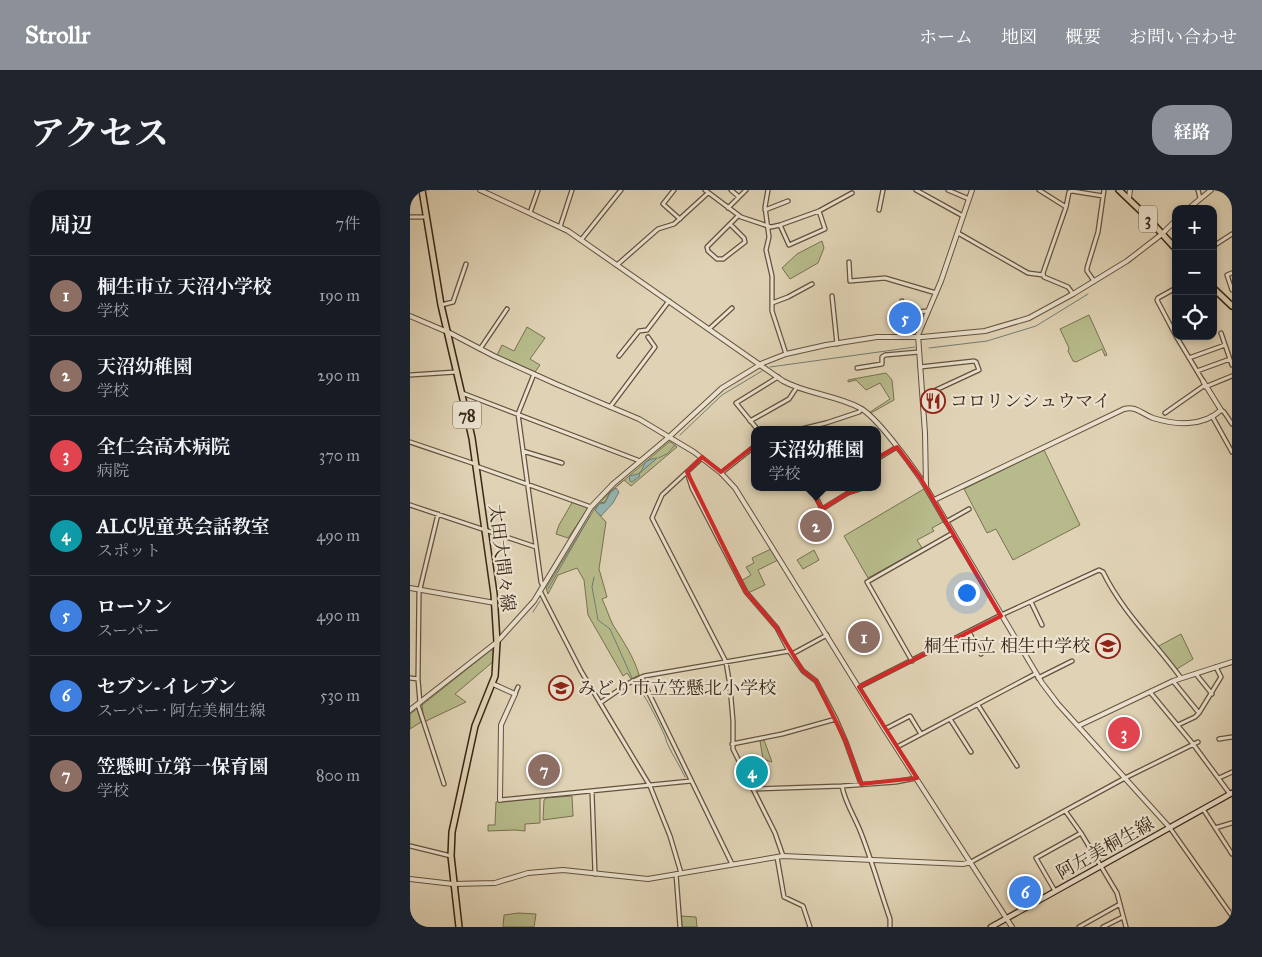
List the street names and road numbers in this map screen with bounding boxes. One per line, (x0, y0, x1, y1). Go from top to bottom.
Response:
road number: 3 (1139, 205, 1157, 232)
road number: 78 (453, 402, 481, 428)
street label: 太田大間々線 (485, 503, 519, 613)
street label: 阿左美桐生線 (1052, 812, 1158, 884)

